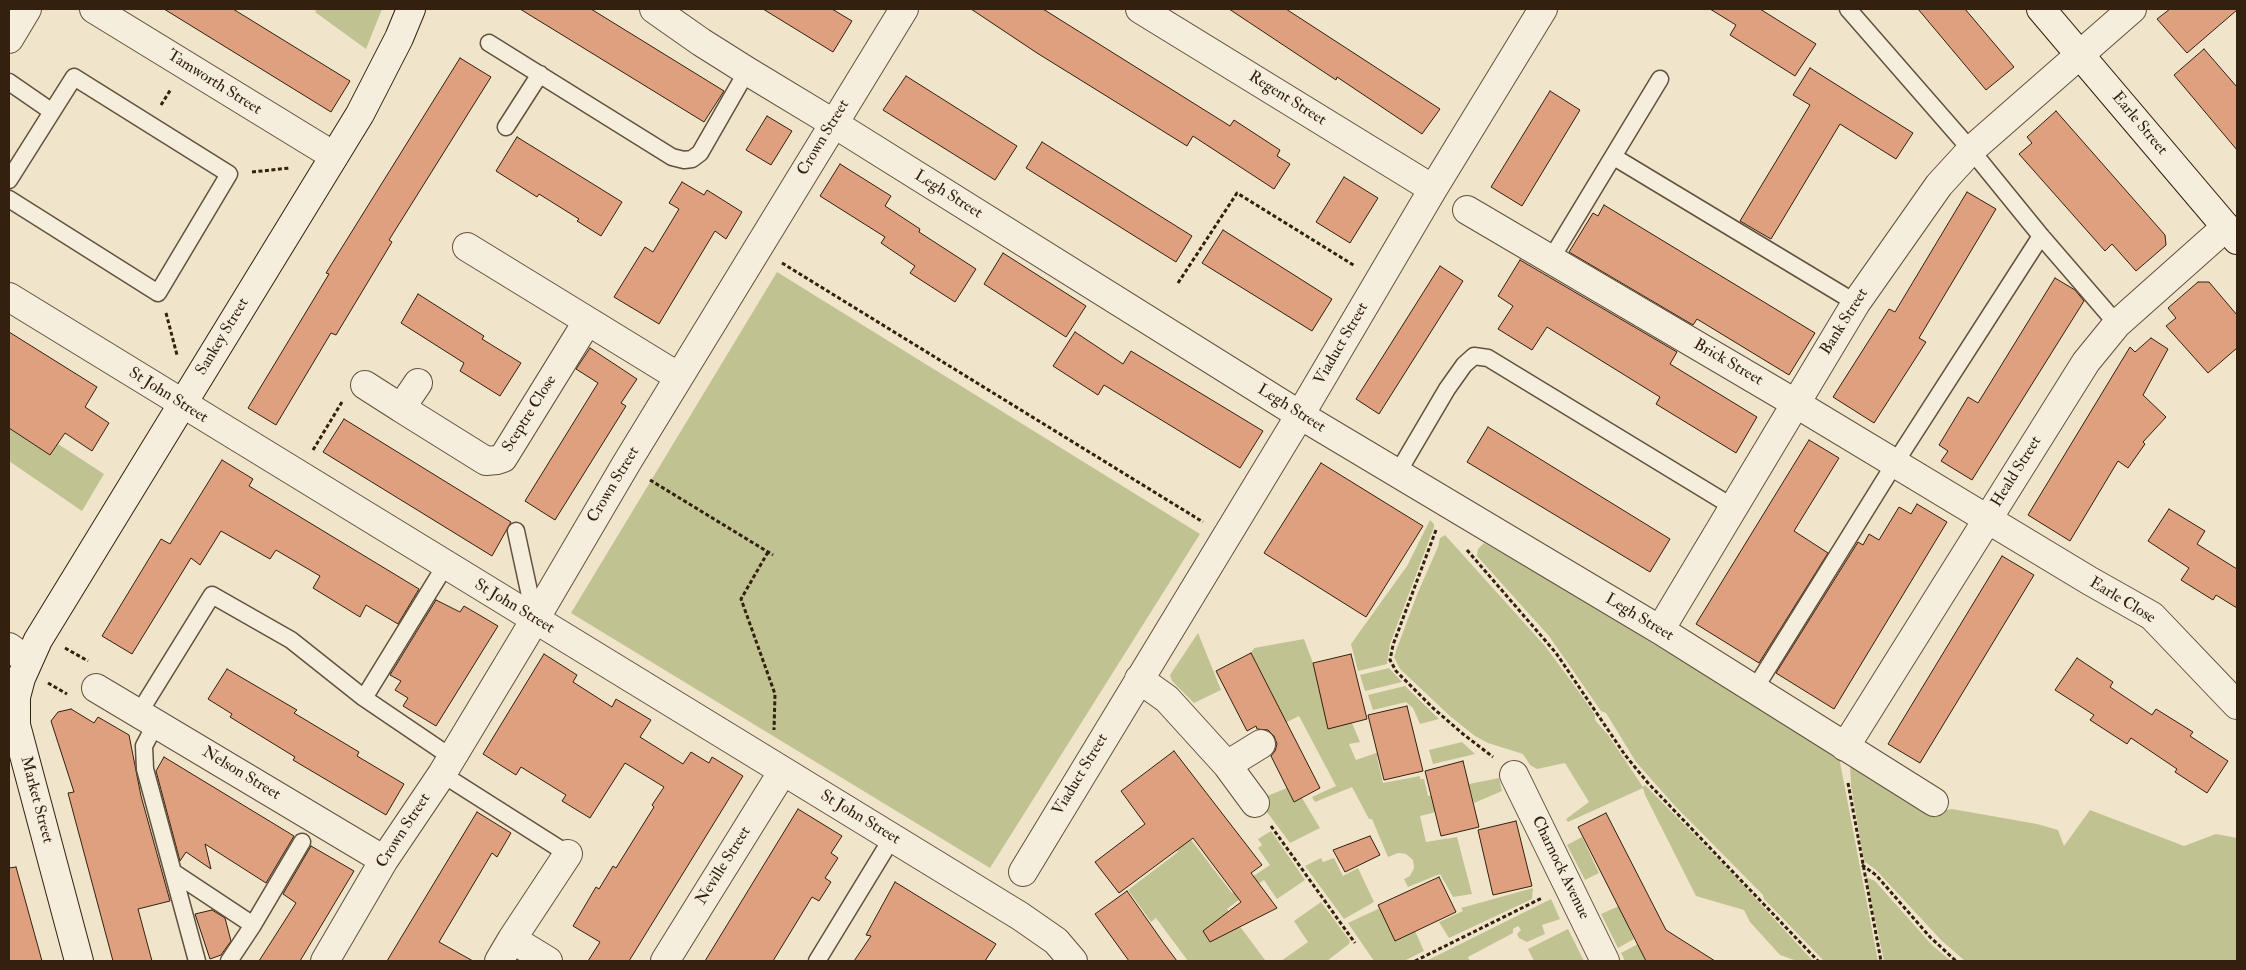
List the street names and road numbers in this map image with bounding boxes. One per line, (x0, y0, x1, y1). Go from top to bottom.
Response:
street label: Tamworth Street (163, 46, 265, 120)
street label: Regent Street (1245, 68, 1329, 130)
street label: Earle Street (2107, 88, 2171, 160)
street label: Crown Street (794, 97, 854, 179)
street label: Legh Street (910, 167, 986, 223)
street label: Bank Street (1817, 285, 1873, 359)
street label: Sankey Street (192, 295, 254, 379)
street label: Viaduct Street (1311, 299, 1373, 389)
street label: Brick Street (1690, 336, 1766, 390)
street label: St John Street (125, 364, 211, 428)
street label: Sceptre Close (499, 372, 561, 456)
street label: Legh Street (1253, 381, 1329, 437)
street label: Heald Street (1988, 433, 2046, 511)
street label: Crown Street (584, 444, 644, 526)
street label: Earle Close (2085, 574, 2159, 628)
street label: St John Street (471, 576, 557, 638)
street label: Legh Street (1601, 590, 1677, 646)
street label: Viaduct Street (1049, 731, 1113, 819)
street label: Nelson Street (198, 743, 284, 805)
street label: Market Street (15, 754, 57, 846)
street label: St John Street (817, 787, 903, 849)
street label: Crown Street (373, 790, 435, 872)
street label: Charnock Avenue (1527, 813, 1593, 923)
street label: Neville Street (692, 823, 756, 909)

